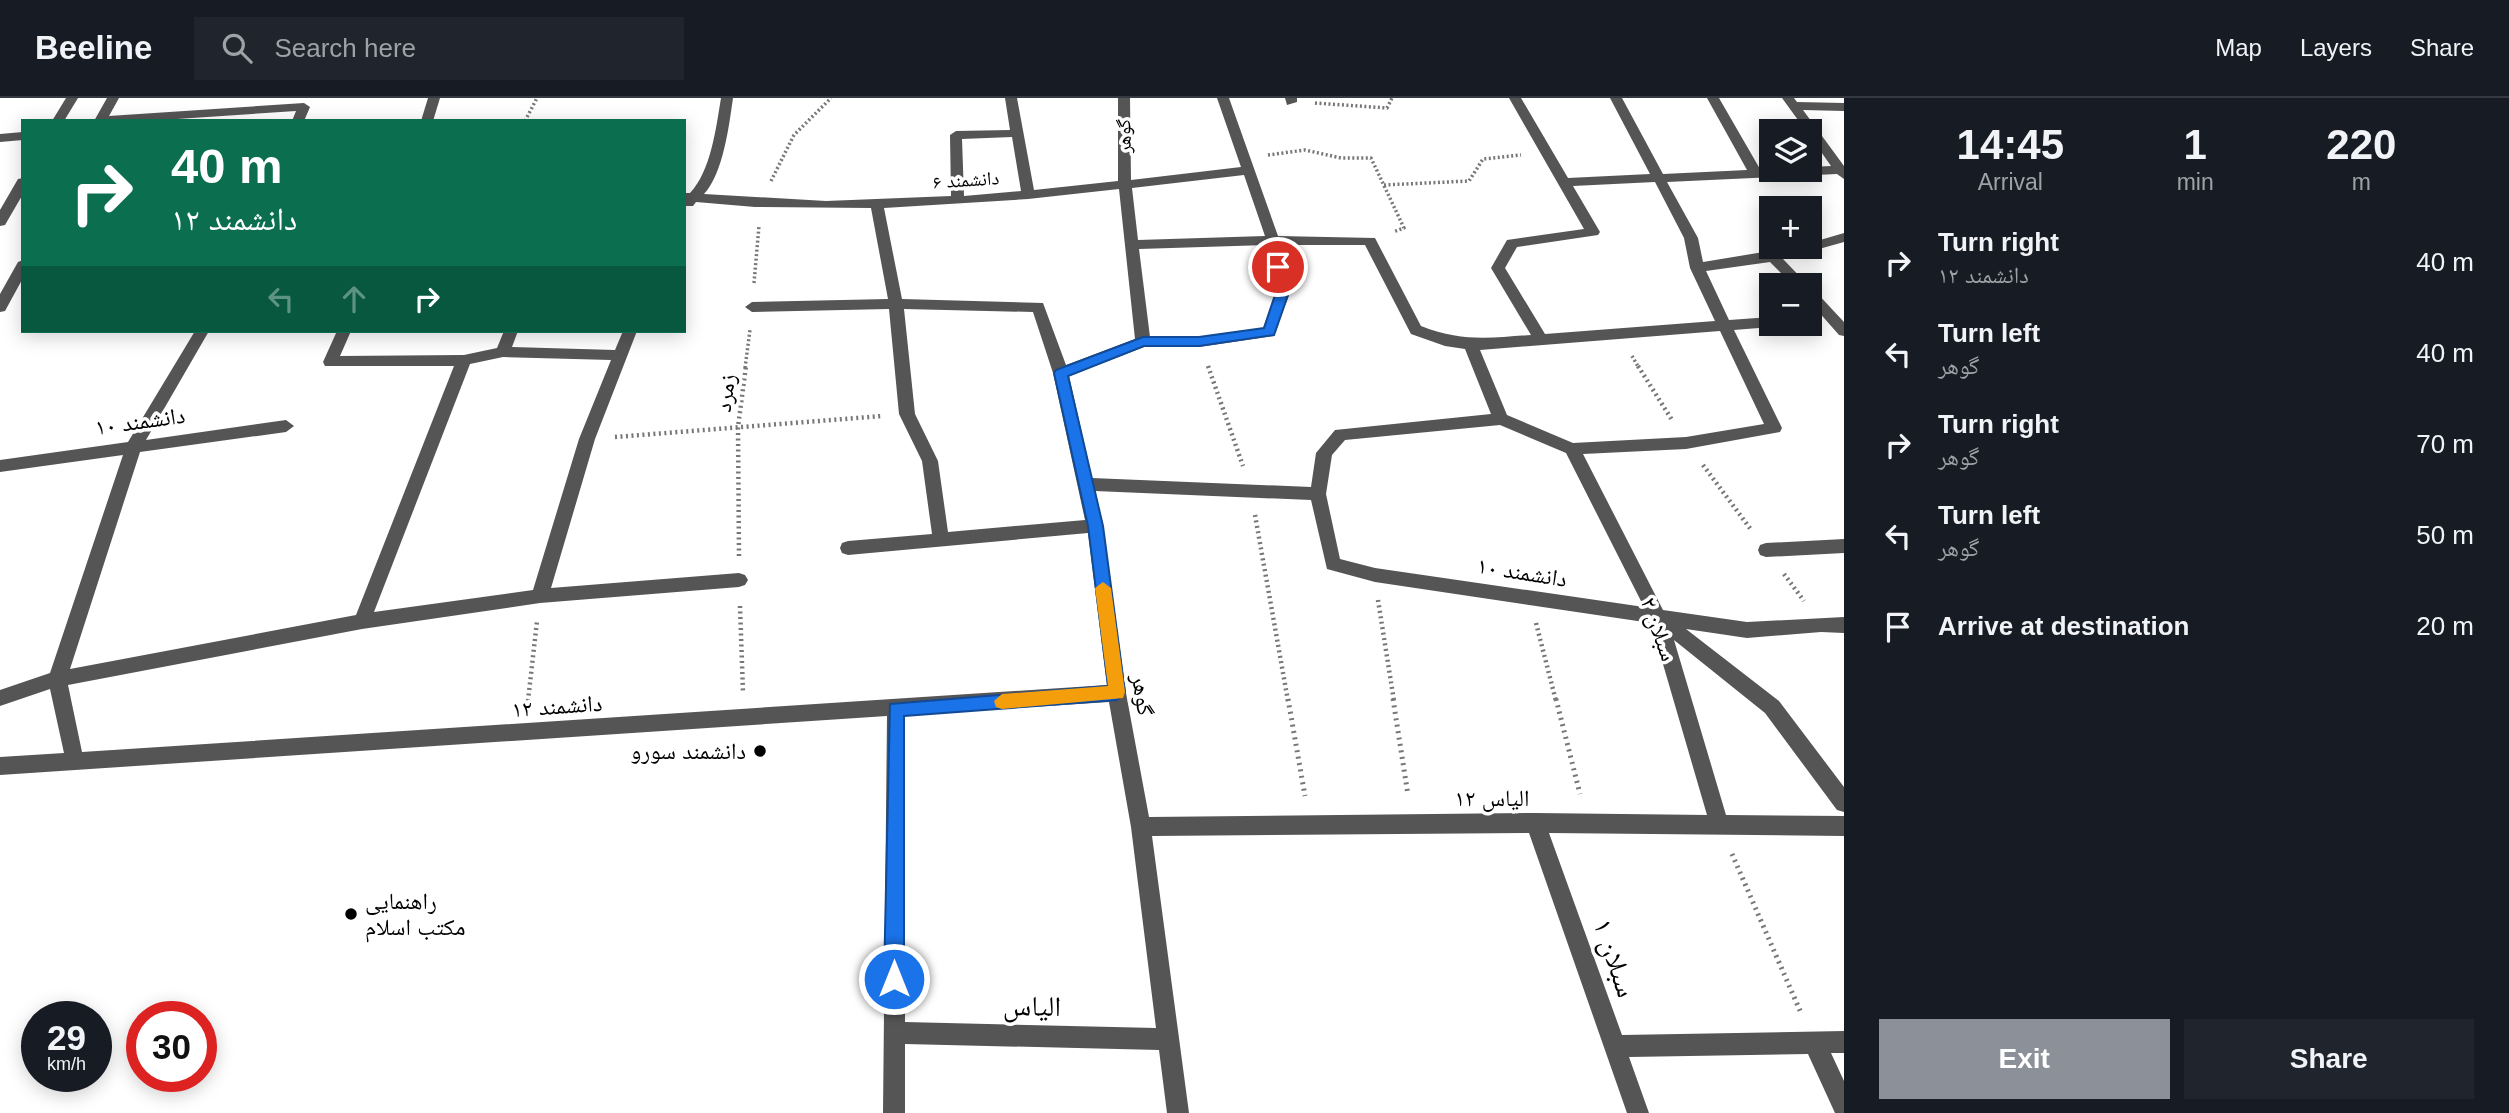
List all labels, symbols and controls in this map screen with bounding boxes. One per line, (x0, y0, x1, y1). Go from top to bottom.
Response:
search box (194, 17, 684, 80)
text: Beeline (35, 29, 152, 66)
icon: search (218, 29, 256, 67)
text: Search here (274, 33, 416, 63)
text: Map (2215, 34, 2262, 61)
text: Layers (2300, 34, 2372, 61)
text: Share (2410, 34, 2474, 61)
street label: گوهر (1113, 119, 1136, 154)
map controls (1759, 119, 1822, 336)
button: layers (1759, 119, 1822, 182)
text: 14:45 (1957, 121, 2064, 168)
text: 1 (2183, 121, 2207, 168)
text: 220 (2326, 121, 2396, 168)
text: 40 m (171, 139, 283, 193)
icon: right (56, 147, 147, 238)
street label: دانشمند ۶ (932, 167, 1000, 193)
text: Arrival (1978, 169, 2043, 195)
text: min (2177, 169, 2214, 195)
text: m (2352, 169, 2371, 195)
button: + (1759, 196, 1822, 259)
text: دانشمند ۱۲ (171, 201, 297, 237)
text: Turn right (1938, 227, 2059, 257)
pin (1248, 237, 1308, 297)
icon: right (1879, 244, 1917, 282)
text: 40 m (2416, 247, 2474, 277)
icon: arrive (1259, 248, 1297, 286)
text: دانشمند ۱۲ (1938, 262, 2029, 288)
button: − (1759, 273, 1822, 336)
icon: left (262, 280, 300, 318)
icon: ahead (335, 280, 373, 318)
icon: right (408, 280, 446, 318)
text: Turn left (1938, 318, 2040, 348)
icon: left (1879, 335, 1917, 373)
text: 40 m (2416, 338, 2474, 368)
text: گوهر (1938, 353, 1979, 379)
street label: زمرد (710, 372, 740, 414)
street label: دانشمند ۱۰ (93, 402, 187, 440)
text: Turn right (1938, 409, 2059, 439)
icon: right (1879, 426, 1917, 464)
text: 70 m (2416, 429, 2474, 459)
text: گوهر (1938, 444, 1979, 470)
text: Turn left (1938, 500, 2040, 530)
icon: left (1879, 517, 1917, 555)
text: 50 m (2416, 520, 2474, 550)
text: گوهر (1938, 535, 1979, 561)
street label: دانشمند ۱۰ (1475, 552, 1569, 592)
street label: سبلان ۲ (1635, 594, 1683, 665)
icon: arrive (1879, 608, 1917, 646)
text: Arrive at destination (1938, 611, 2189, 641)
text: 20 m (2416, 611, 2474, 641)
street label: گوهر (1127, 672, 1159, 718)
street label: دانشمند ۱۲ (511, 690, 603, 722)
place label: دانشمند سورو (630, 738, 746, 764)
marker: دانشمند سورو (752, 743, 768, 759)
street label: الیاس ۱۲ (1455, 785, 1529, 812)
place label: راهنمایی مکتب اسلام (365, 888, 465, 943)
marker: راهنمایی مکتب اسلام (343, 906, 359, 922)
street label: سبلان ۱ (1586, 915, 1643, 1001)
position arrow (857, 942, 931, 1016)
street label: الیاس (1003, 990, 1061, 1024)
speed limit sign: 30 (126, 1001, 217, 1092)
text: 29 (47, 1018, 86, 1057)
button: Exit (1879, 1019, 2170, 1099)
button: Share (2184, 1019, 2474, 1099)
text: km/h (47, 1054, 86, 1074)

